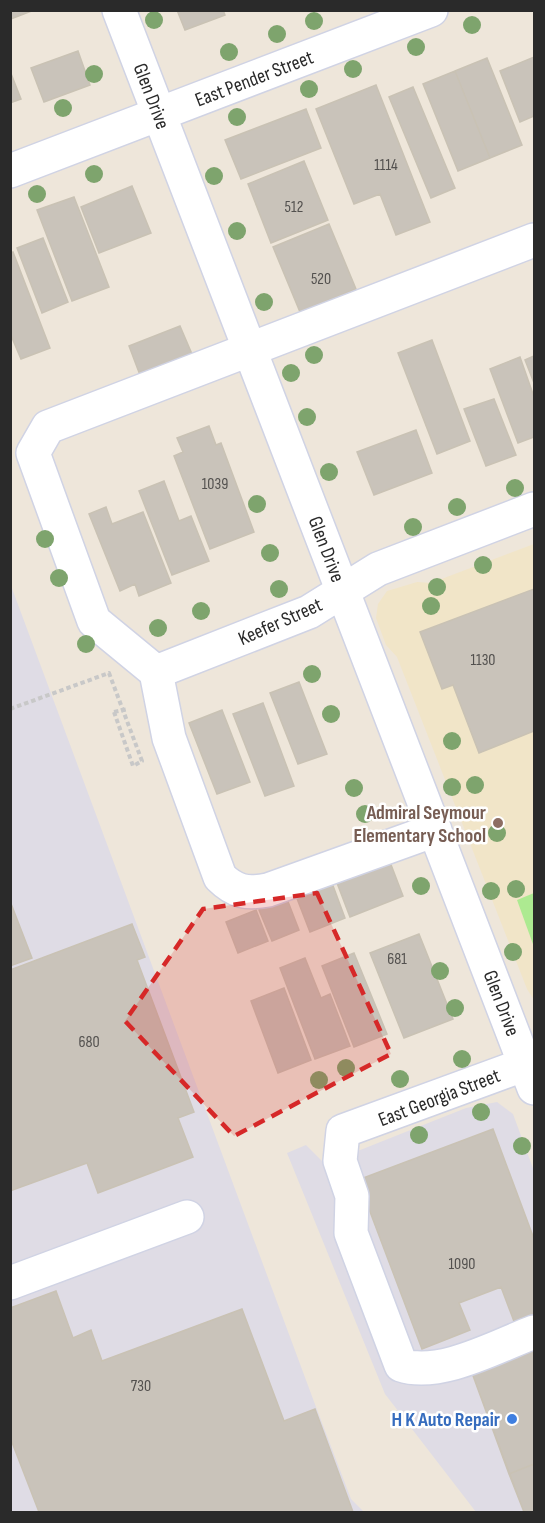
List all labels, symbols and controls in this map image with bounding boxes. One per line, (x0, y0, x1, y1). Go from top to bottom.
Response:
street label: East Pender Street (192, 45, 317, 112)
street label: Glen Drive (128, 60, 175, 133)
house number: 1114 (374, 156, 398, 175)
house number: 512 (285, 198, 303, 217)
house number: 520 (311, 270, 331, 289)
house number: 1039 (202, 475, 228, 494)
street label: Glen Drive (303, 513, 350, 586)
street label: Keefer Street (235, 593, 326, 651)
house number: 1130 (470, 651, 496, 670)
place label: Admiral Seymour Elementary School (353, 801, 486, 848)
marker: Admiral Seymour Elementary School (491, 816, 505, 830)
house number: 681 (387, 950, 407, 969)
street label: Glen Drive (478, 967, 525, 1040)
house number: 680 (78, 1033, 100, 1052)
street label: East Georgia Street (375, 1064, 504, 1132)
house number: 1090 (449, 1255, 475, 1274)
house number: 730 (131, 1377, 151, 1396)
place label: H K Auto Repair (391, 1408, 500, 1432)
marker: H K Auto Repair (505, 1412, 519, 1426)

